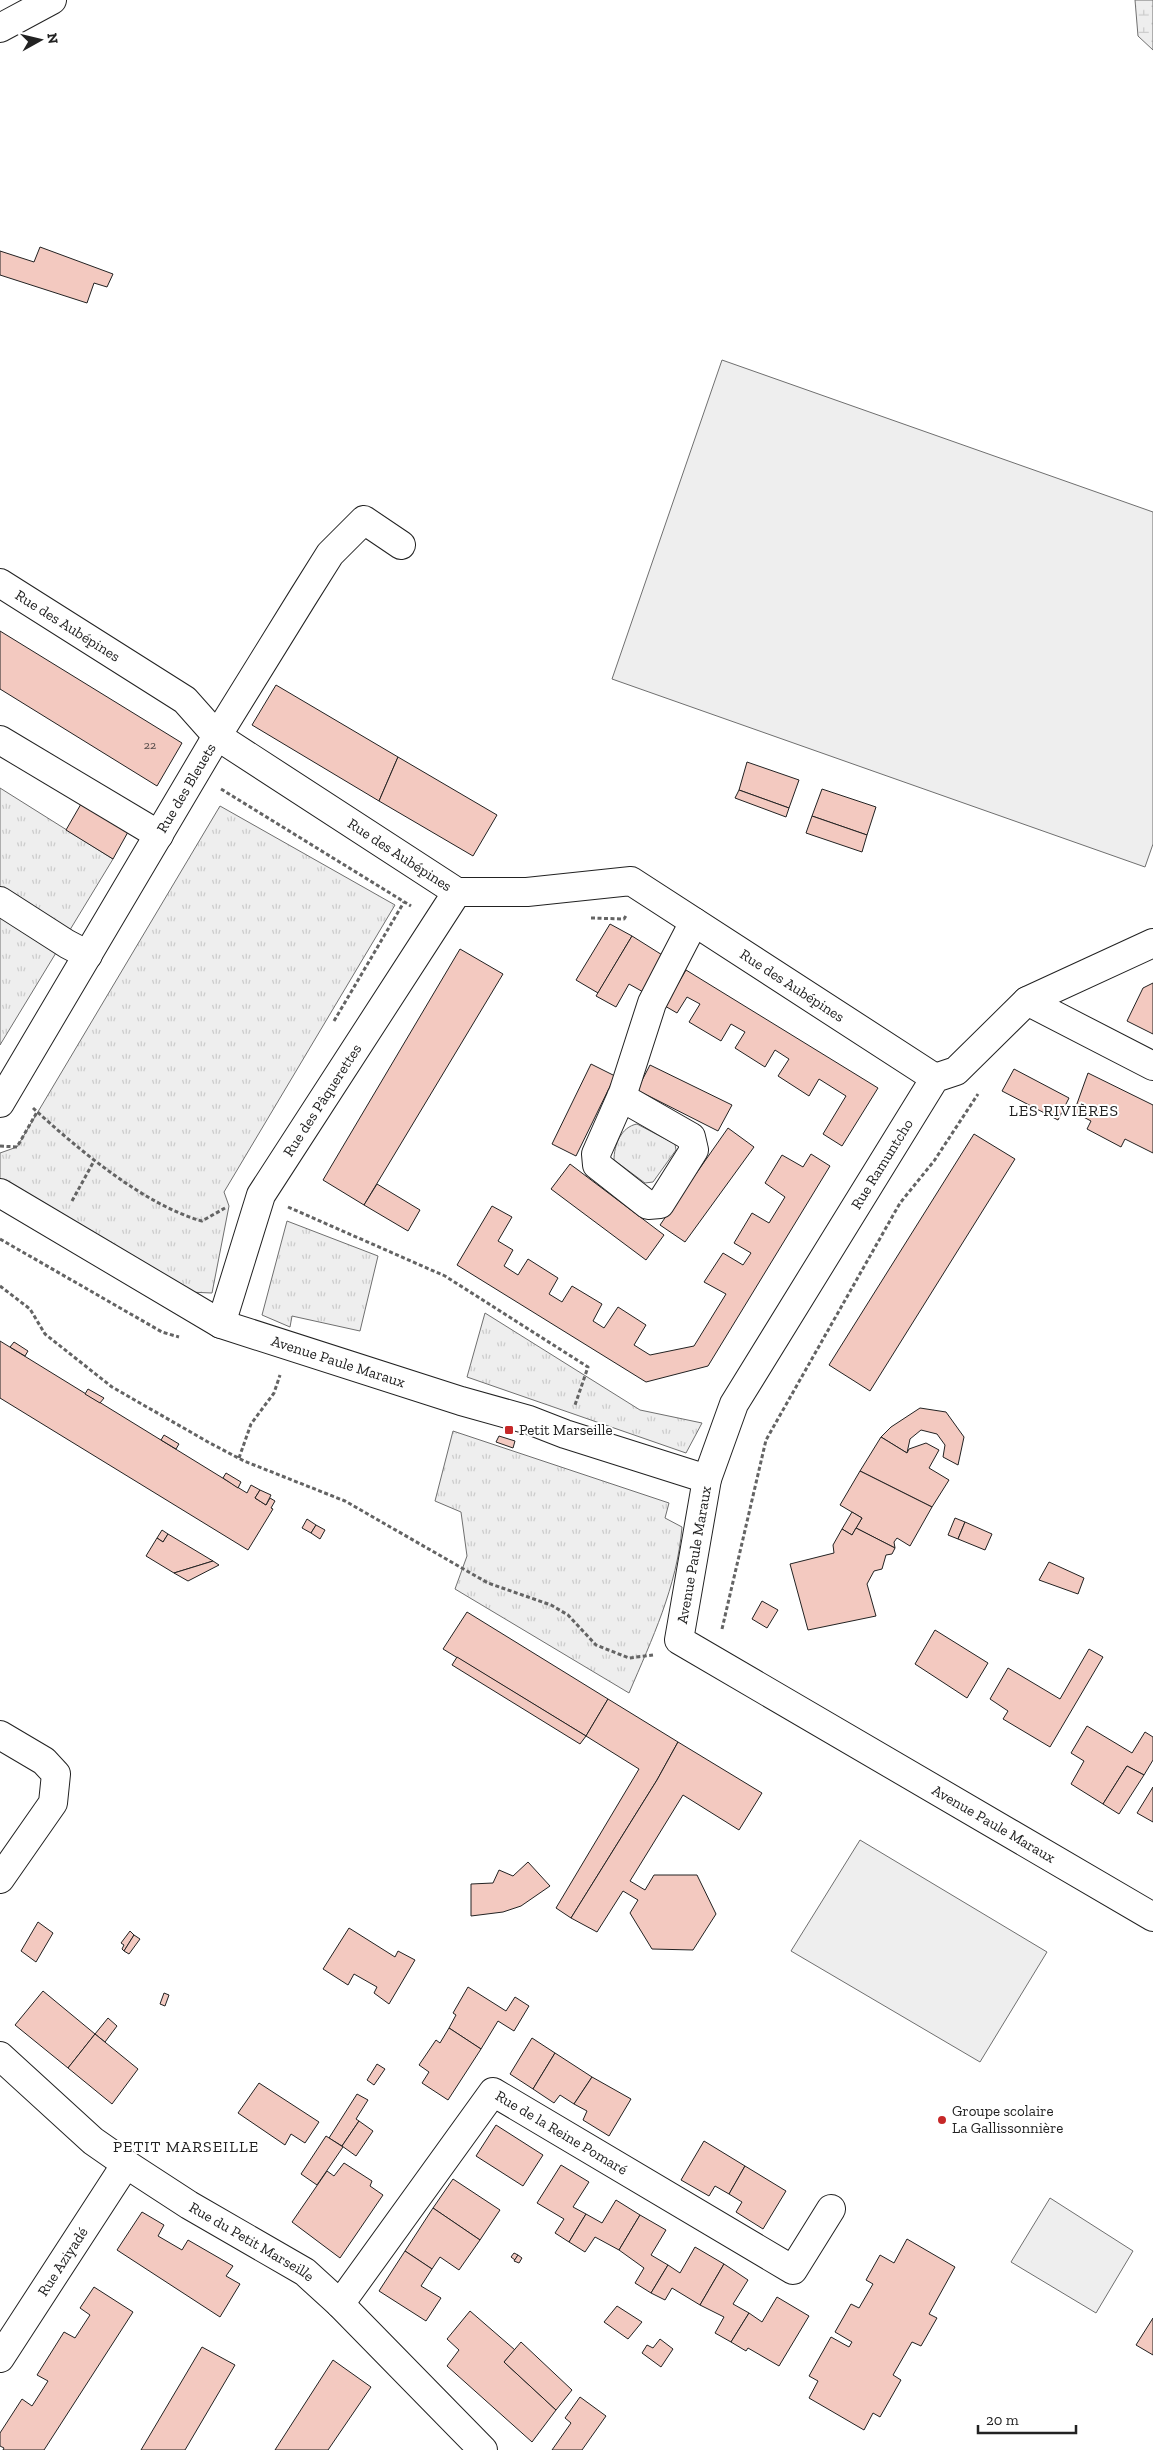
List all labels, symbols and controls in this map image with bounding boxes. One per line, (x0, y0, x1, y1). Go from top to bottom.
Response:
north arrow (15, 15, 65, 65)
text: N (43, 32, 62, 45)
street label: Rue des Aubépines (12, 586, 123, 666)
house number: 22 (144, 738, 156, 752)
street label: Rue des Bleuets (153, 740, 220, 836)
street label: Rue des Aubépines (344, 814, 455, 895)
street label: Rue des Aubépines (737, 945, 848, 1026)
street label: Rue des Pâquerettes (279, 1040, 365, 1160)
district label: LES RIVIÈRES (1009, 1101, 1119, 1120)
street label: Rue Ramuntcho (847, 1115, 917, 1213)
street label: Avenue Paule Maraux (269, 1332, 408, 1392)
place label: Petit Marseille (519, 1421, 613, 1439)
marker: Petit Marseille (503, 1424, 515, 1436)
street label: Avenue Paule Maraux (673, 1484, 715, 1625)
street label: Avenue Paule Maraux (929, 1781, 1059, 1867)
street label: Rue de la Reine Pomaré (492, 2086, 631, 2179)
place label: Groupe scolaire La Gallissonnière (952, 2102, 1063, 2137)
marker: Groupe scolaire La Gallissonnière (936, 2114, 948, 2126)
district label: PETIT MARSEILLE (113, 2137, 259, 2156)
street label: Rue du Petit Marseille (186, 2198, 318, 2285)
street label: Rue Aziyadé (34, 2224, 92, 2299)
scale bar (978, 2402, 1076, 2434)
text: 20 m (986, 2411, 1019, 2429)

